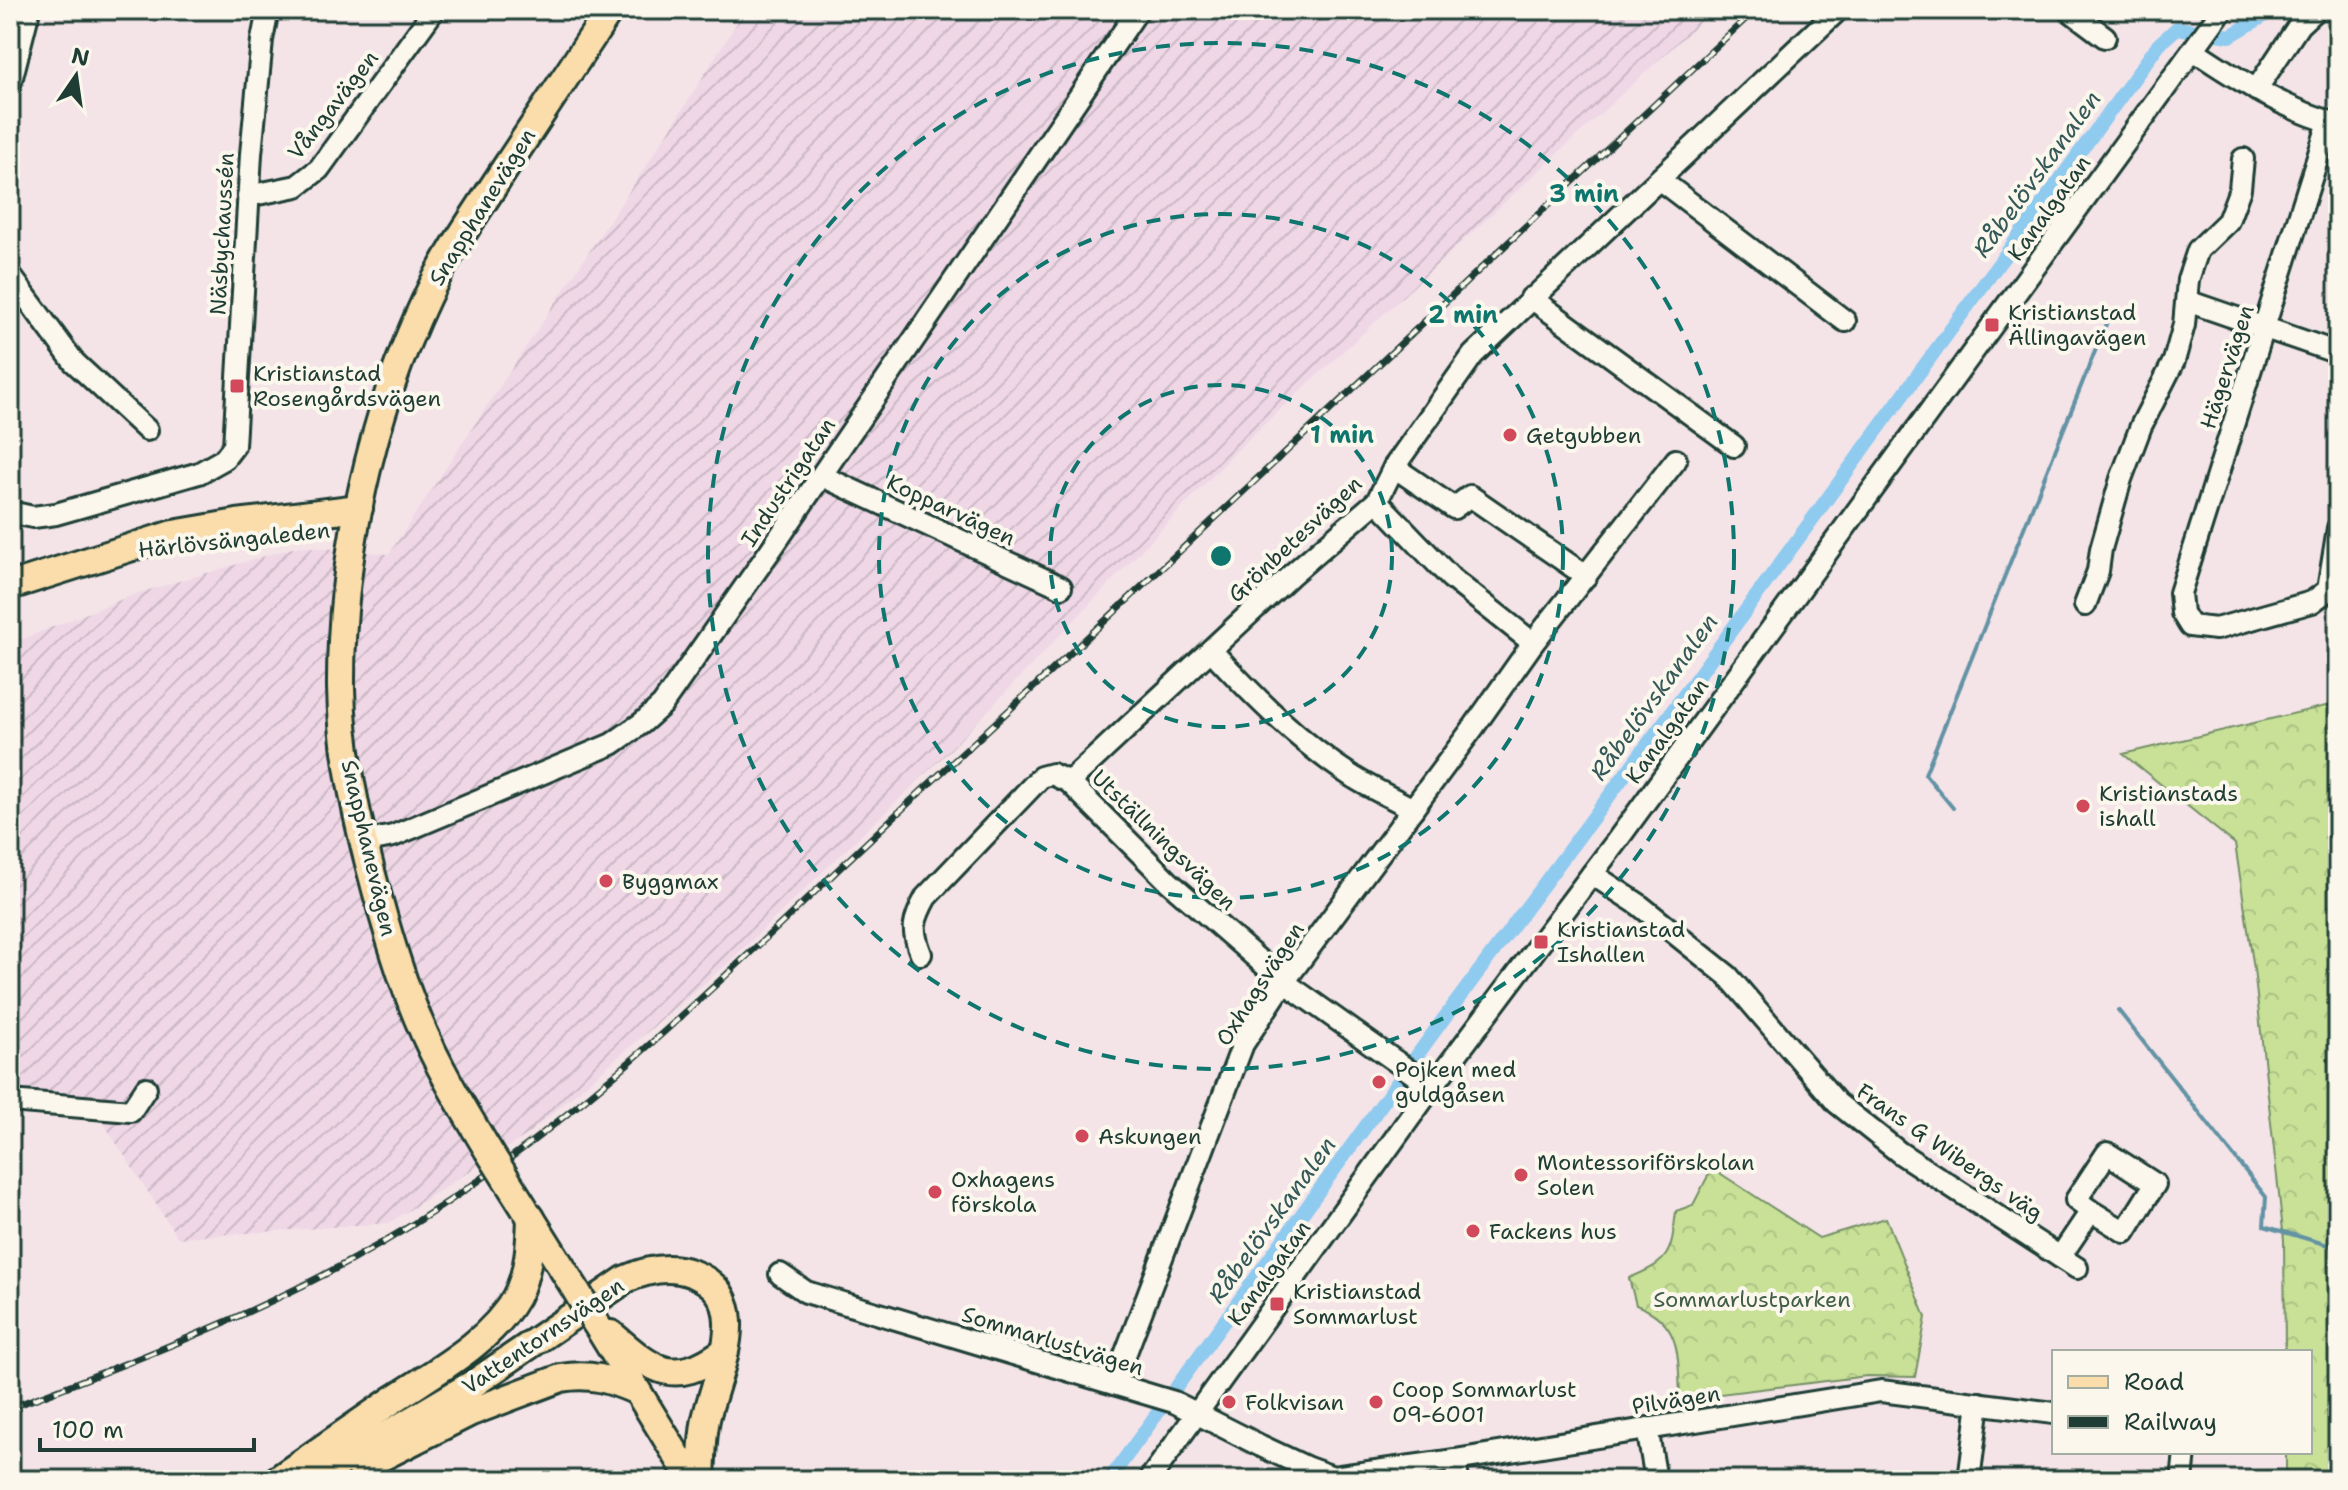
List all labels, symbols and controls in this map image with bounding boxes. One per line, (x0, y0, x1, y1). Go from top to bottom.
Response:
north arrow (36, 36, 116, 116)
text: N (69, 41, 92, 73)
street label: Vångavägen (281, 44, 385, 166)
water label: Råbelövskanalen (1966, 84, 2108, 264)
street label: Snapphanevägen (422, 123, 542, 291)
street label: Kanalgatan (2001, 149, 2097, 267)
street label: Näsbychaussén (203, 152, 241, 316)
text: 3 min (1549, 178, 1619, 210)
place label: Kristianstad Ällingavägen (2008, 298, 2146, 352)
text: 2 min (1428, 299, 1498, 331)
street label: Hägervägen (2193, 301, 2261, 433)
marker: Kristianstad Ällingavägen (1983, 316, 2001, 334)
place label: Kristianstad Rosengårdsvägen (253, 359, 441, 413)
marker: Kristianstad Rosengårdsvägen (228, 377, 246, 395)
street label: Industrigatan (734, 412, 842, 552)
text: 1 min (1310, 419, 1374, 451)
place label: Getgubben (1526, 421, 1641, 450)
marker: Getgubben (1501, 426, 1519, 444)
street label: Kopparvägen (882, 468, 1020, 552)
street label: Grönbetesvägen (1222, 469, 1368, 609)
street label: Härlövsängaleden (137, 516, 331, 564)
centre of rings (1207, 542, 1235, 570)
water label: Råbelövskanalen (1583, 607, 1725, 787)
street label: Kanalgatan (1619, 672, 1715, 790)
street label: Snapphanevägen (335, 757, 403, 939)
street label: Utställningsvägen (1085, 763, 1243, 917)
place label: Kristianstads ishall (2099, 779, 2238, 833)
marker: Kristianstads ishall (2074, 797, 2092, 815)
place label: Byggmax (622, 867, 718, 896)
marker: Byggmax (597, 872, 615, 890)
place label: Kristianstad Ishallen (1557, 915, 1685, 969)
street label: Oxhagsvägen (1209, 917, 1311, 1051)
marker: Kristianstad Ishallen (1532, 933, 1550, 951)
place label: Pojken med guldgåsen (1395, 1055, 1516, 1109)
marker: Pojken med guldgåsen (1370, 1073, 1388, 1091)
street label: Frans G Wibergs väg (1851, 1077, 2049, 1227)
place label: Askungen (1098, 1122, 1201, 1151)
marker: Askungen (1073, 1127, 1091, 1145)
water label: Råbelövskanalen (1201, 1130, 1343, 1310)
place label: Montessoriförskolan Solen (1537, 1148, 1754, 1202)
place label: Oxhagens förskola (951, 1165, 1055, 1219)
marker: Montessoriförskolan Solen (1512, 1166, 1530, 1184)
marker: Oxhagens förskola (926, 1183, 944, 1201)
street label: Kanalgatan (1221, 1214, 1317, 1332)
place label: Fackens hus (1489, 1217, 1617, 1246)
marker: Fackens hus (1464, 1222, 1482, 1240)
street label: Vattentornsvägen (456, 1271, 630, 1401)
place label: Kristianstad Sommarlust (1293, 1277, 1421, 1331)
park label: Sommarlustparken (1653, 1285, 1851, 1314)
marker: Kristianstad Sommarlust (1268, 1295, 1286, 1313)
street label: Sommarlustvägen (959, 1300, 1147, 1382)
legend (2052, 1350, 2312, 1454)
text: Road (2124, 1366, 2184, 1398)
place label: Coop Sommarlust 09-6001 (1392, 1375, 1577, 1429)
street label: Pilvägen (1630, 1379, 1722, 1421)
place label: Folkvisan (1245, 1388, 1344, 1417)
marker: Folkvisan (1220, 1393, 1238, 1411)
marker: Coop Sommarlust 09-6001 (1367, 1393, 1385, 1411)
scale bar (40, 1402, 254, 1452)
text: Railway (2124, 1406, 2217, 1438)
text: 100 m (52, 1414, 124, 1446)

